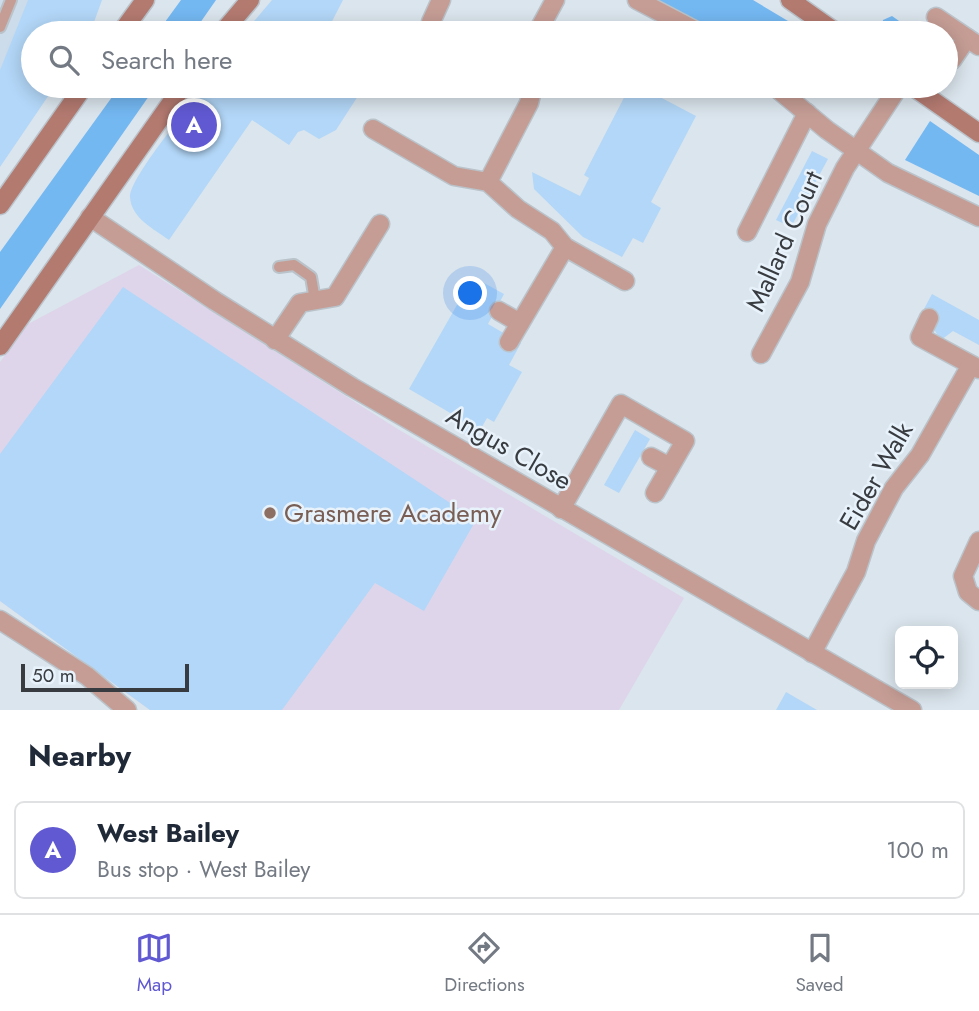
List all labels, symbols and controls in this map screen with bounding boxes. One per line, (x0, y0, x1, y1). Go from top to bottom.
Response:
search box (21, 21, 958, 98)
icon: search (45, 41, 83, 79)
text: Search here (101, 41, 233, 79)
pin: A (171, 99, 217, 151)
street label: Mallard Court (736, 164, 832, 317)
your location (453, 276, 487, 310)
street label: Angus Close (439, 397, 579, 499)
street label: Eider Walk (830, 414, 922, 537)
place label: Grasmere Academy (284, 494, 502, 532)
marker: Grasmere Academy (262, 505, 278, 521)
map controls (895, 626, 958, 689)
button: locate (895, 626, 958, 689)
scale bar (21, 661, 189, 693)
text: 50 m (32, 662, 75, 689)
text: Nearby (28, 734, 131, 777)
text: West Bailey (97, 814, 239, 852)
text: A (45, 833, 61, 867)
text: 100 m (886, 833, 949, 867)
text: Bus stop · West Bailey (97, 852, 311, 886)
tab: Map (135, 929, 173, 998)
tab: Directions (444, 929, 525, 998)
tab: Saved (795, 929, 844, 998)

